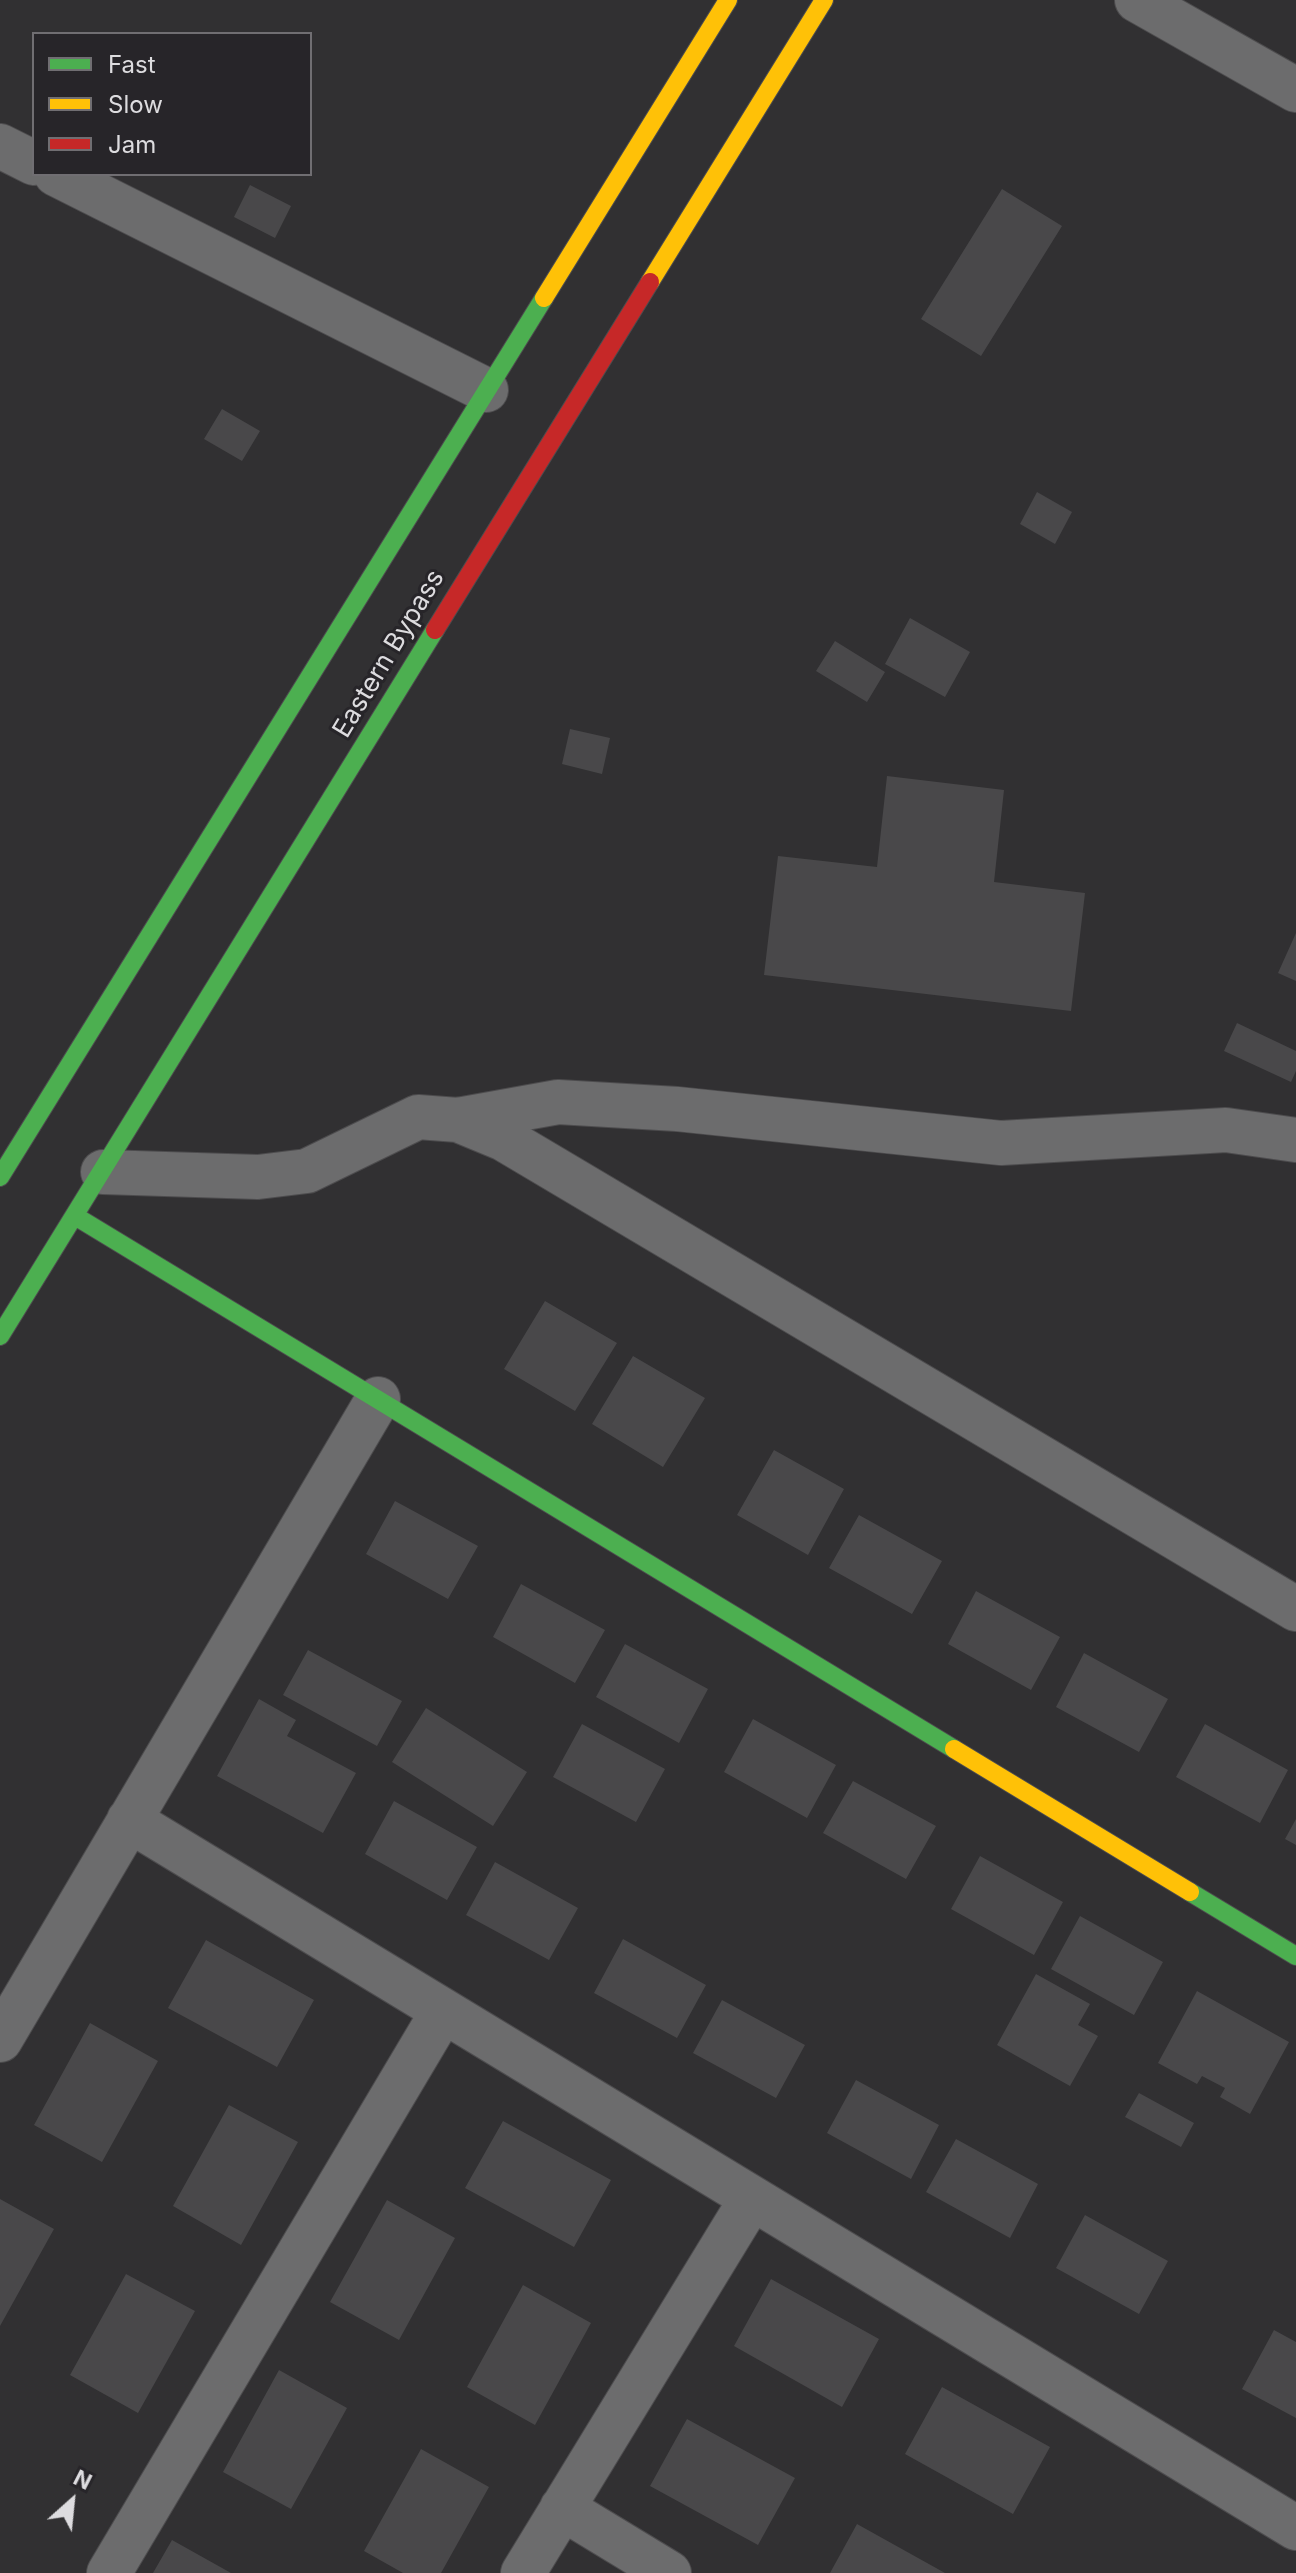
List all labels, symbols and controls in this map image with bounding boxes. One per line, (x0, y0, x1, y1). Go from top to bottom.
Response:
legend (32, 32, 312, 176)
text: Fast (108, 50, 156, 79)
text: Slow (108, 90, 163, 119)
text: Jam (108, 130, 156, 159)
street label: Eastern Bypass (327, 565, 451, 743)
north arrow (32, 2461, 112, 2541)
text: N (70, 2464, 96, 2495)

